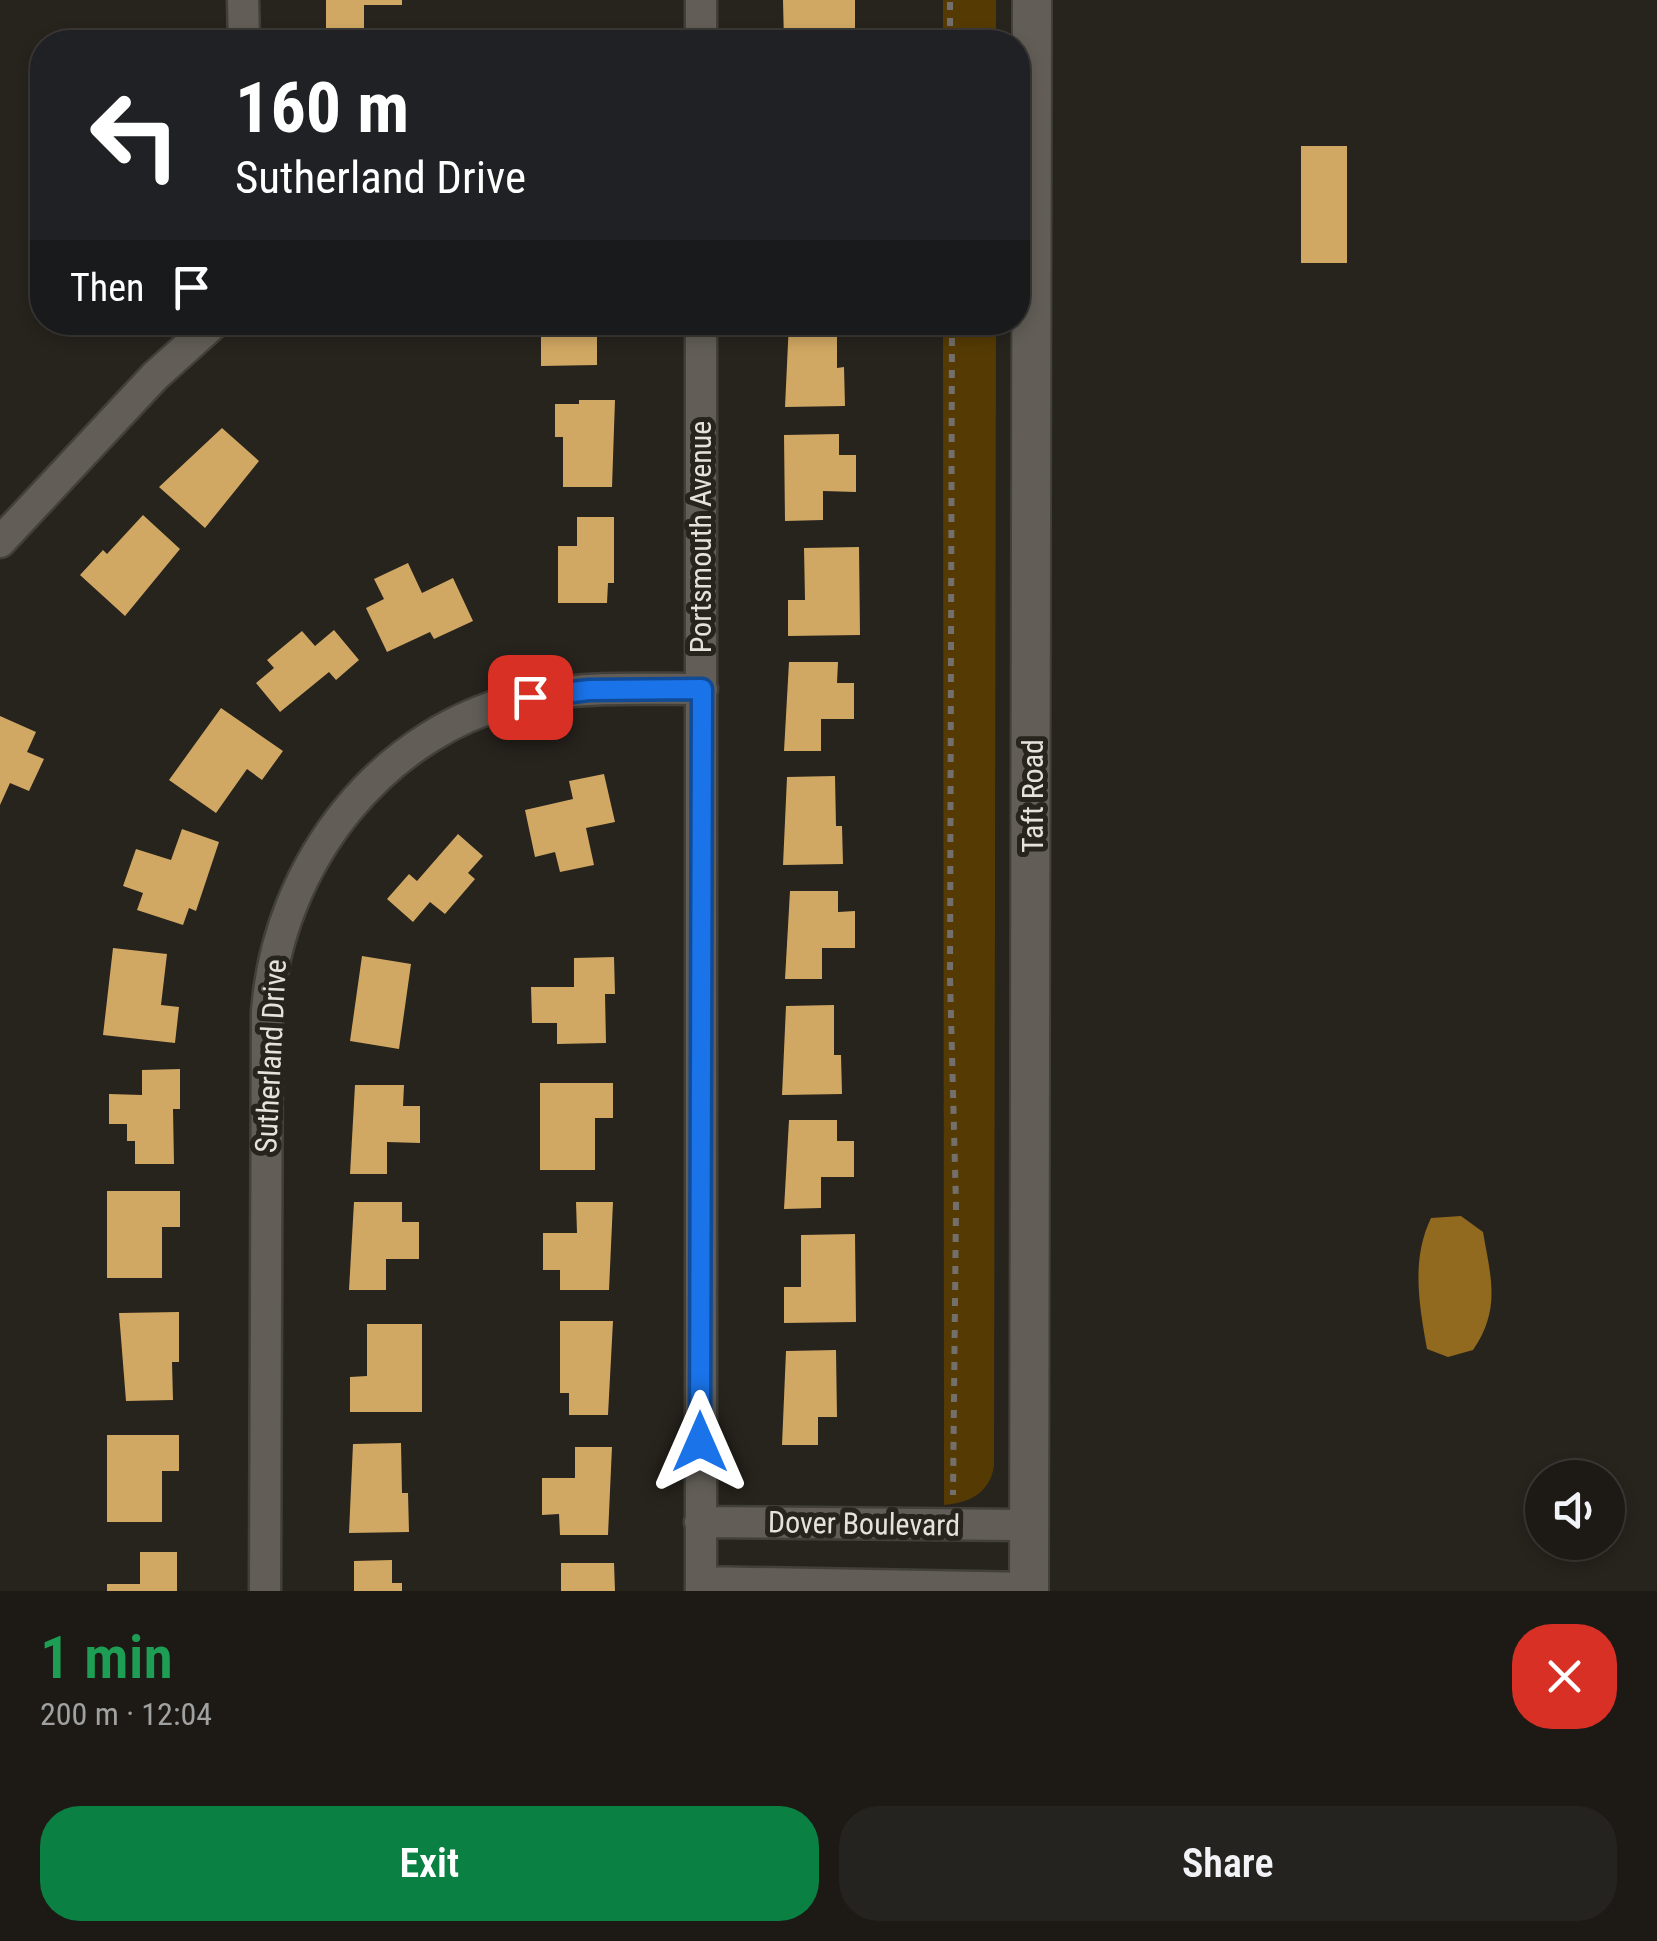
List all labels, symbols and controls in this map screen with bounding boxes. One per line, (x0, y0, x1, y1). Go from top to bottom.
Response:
text: 160 m (235, 67, 409, 149)
icon: left (70, 70, 200, 200)
text: Sutherland Drive (235, 151, 526, 204)
icon: arrive (164, 260, 219, 315)
text: Then (70, 266, 144, 310)
street label: Portsmouth Avenue (683, 421, 718, 653)
pin (488, 655, 573, 740)
icon: arrive (503, 670, 558, 725)
street label: Taft Road (1015, 739, 1050, 853)
street label: Sutherland Drive (248, 958, 293, 1154)
position arrow (648, 1390, 752, 1494)
map controls (1525, 1460, 1625, 1560)
button: sound (1525, 1460, 1625, 1560)
street label: Dover Boulevard (768, 1504, 960, 1543)
text: 1 min (40, 1622, 173, 1693)
button: close (1512, 1624, 1617, 1729)
text: 200 m · 12:04 (40, 1695, 212, 1733)
button: Exit (40, 1806, 819, 1921)
button: Share (839, 1806, 1617, 1921)

